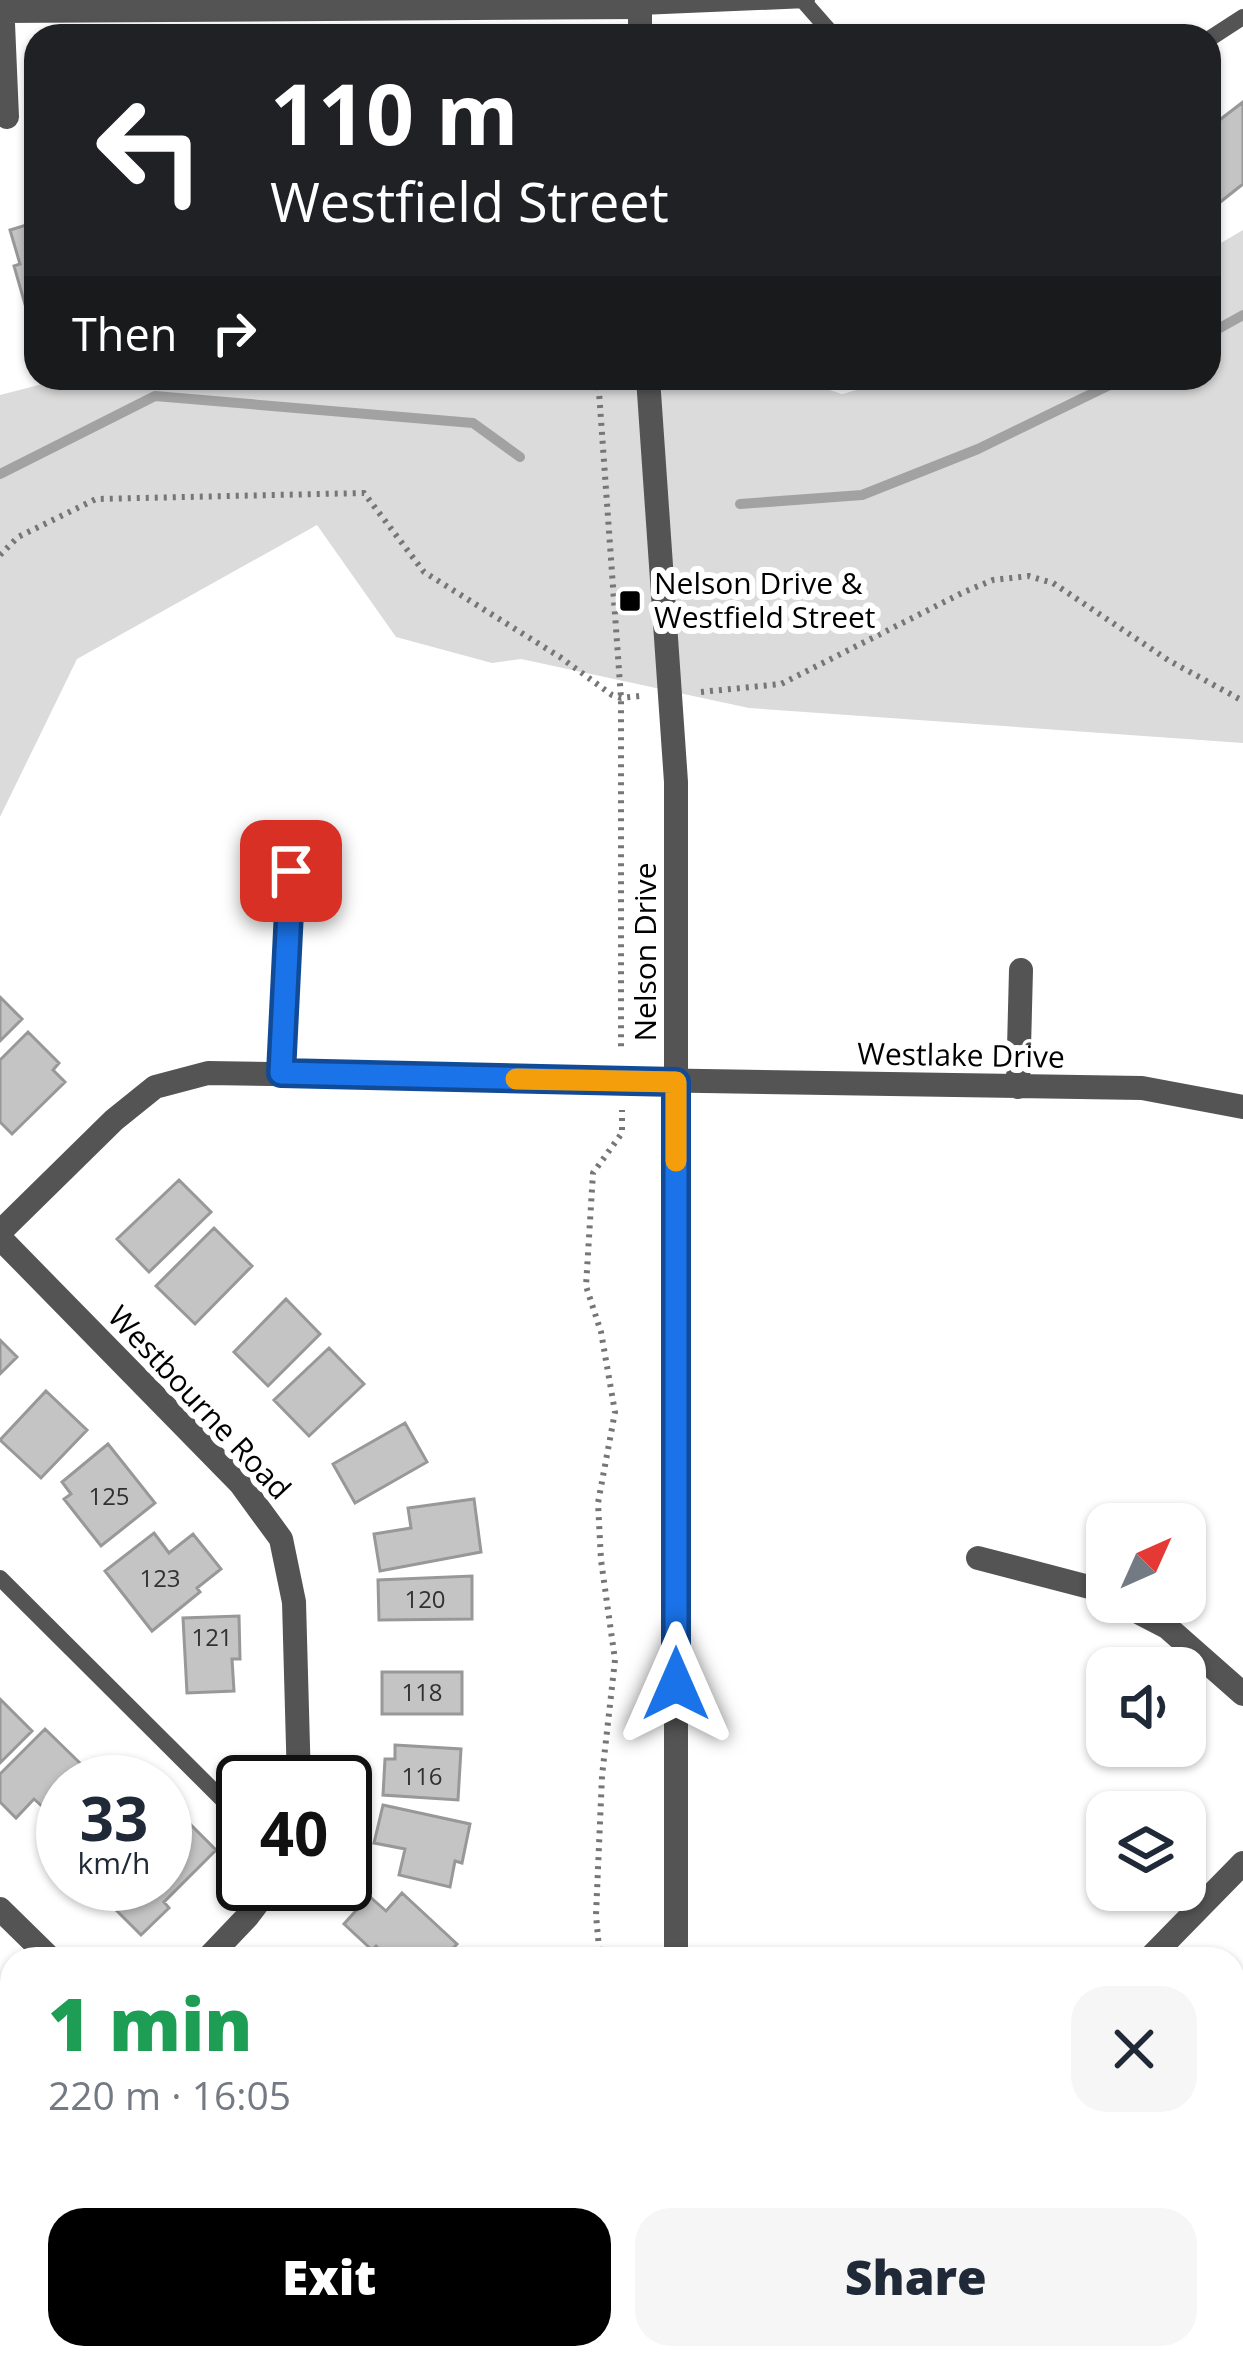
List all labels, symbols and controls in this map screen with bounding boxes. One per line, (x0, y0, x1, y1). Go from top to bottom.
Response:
text: 110 m (270, 55, 518, 170)
icon: left (72, 72, 228, 228)
text: Westfield Street (270, 164, 669, 238)
icon: right (201, 300, 267, 366)
text: Then (72, 303, 177, 364)
place label: Nelson Drive & Westfield Street (654, 562, 876, 637)
marker: Nelson Drive & Westfield Street (617, 588, 643, 614)
pin (240, 820, 342, 922)
icon: arrive (258, 838, 324, 904)
street label: Nelson Drive (624, 863, 665, 1041)
street label: Westlake Drive (857, 1032, 1065, 1077)
street label: Westbourne Road (99, 1296, 301, 1508)
house number: 125 (88, 1479, 130, 1512)
north arrow (1086, 1503, 1206, 1623)
map controls (1086, 1503, 1206, 1911)
house number: 123 (139, 1561, 181, 1594)
house number: 120 (404, 1582, 446, 1615)
house number: 121 (191, 1620, 233, 1653)
position arrow (613, 1621, 739, 1747)
button: sound (1086, 1647, 1206, 1767)
house number: 118 (401, 1675, 443, 1708)
speed limit sign: 40 (216, 1755, 372, 1911)
house number: 116 (401, 1759, 443, 1792)
text: 33 (80, 1777, 148, 1859)
button: layers (1086, 1791, 1206, 1911)
text: km/h (78, 1842, 150, 1883)
text: 1 min (48, 1974, 253, 2072)
button: close (1071, 1986, 1197, 2112)
text: 220 m · 16:05 (48, 2068, 291, 2121)
button: Exit (48, 2208, 611, 2346)
button: Share (635, 2208, 1197, 2346)

